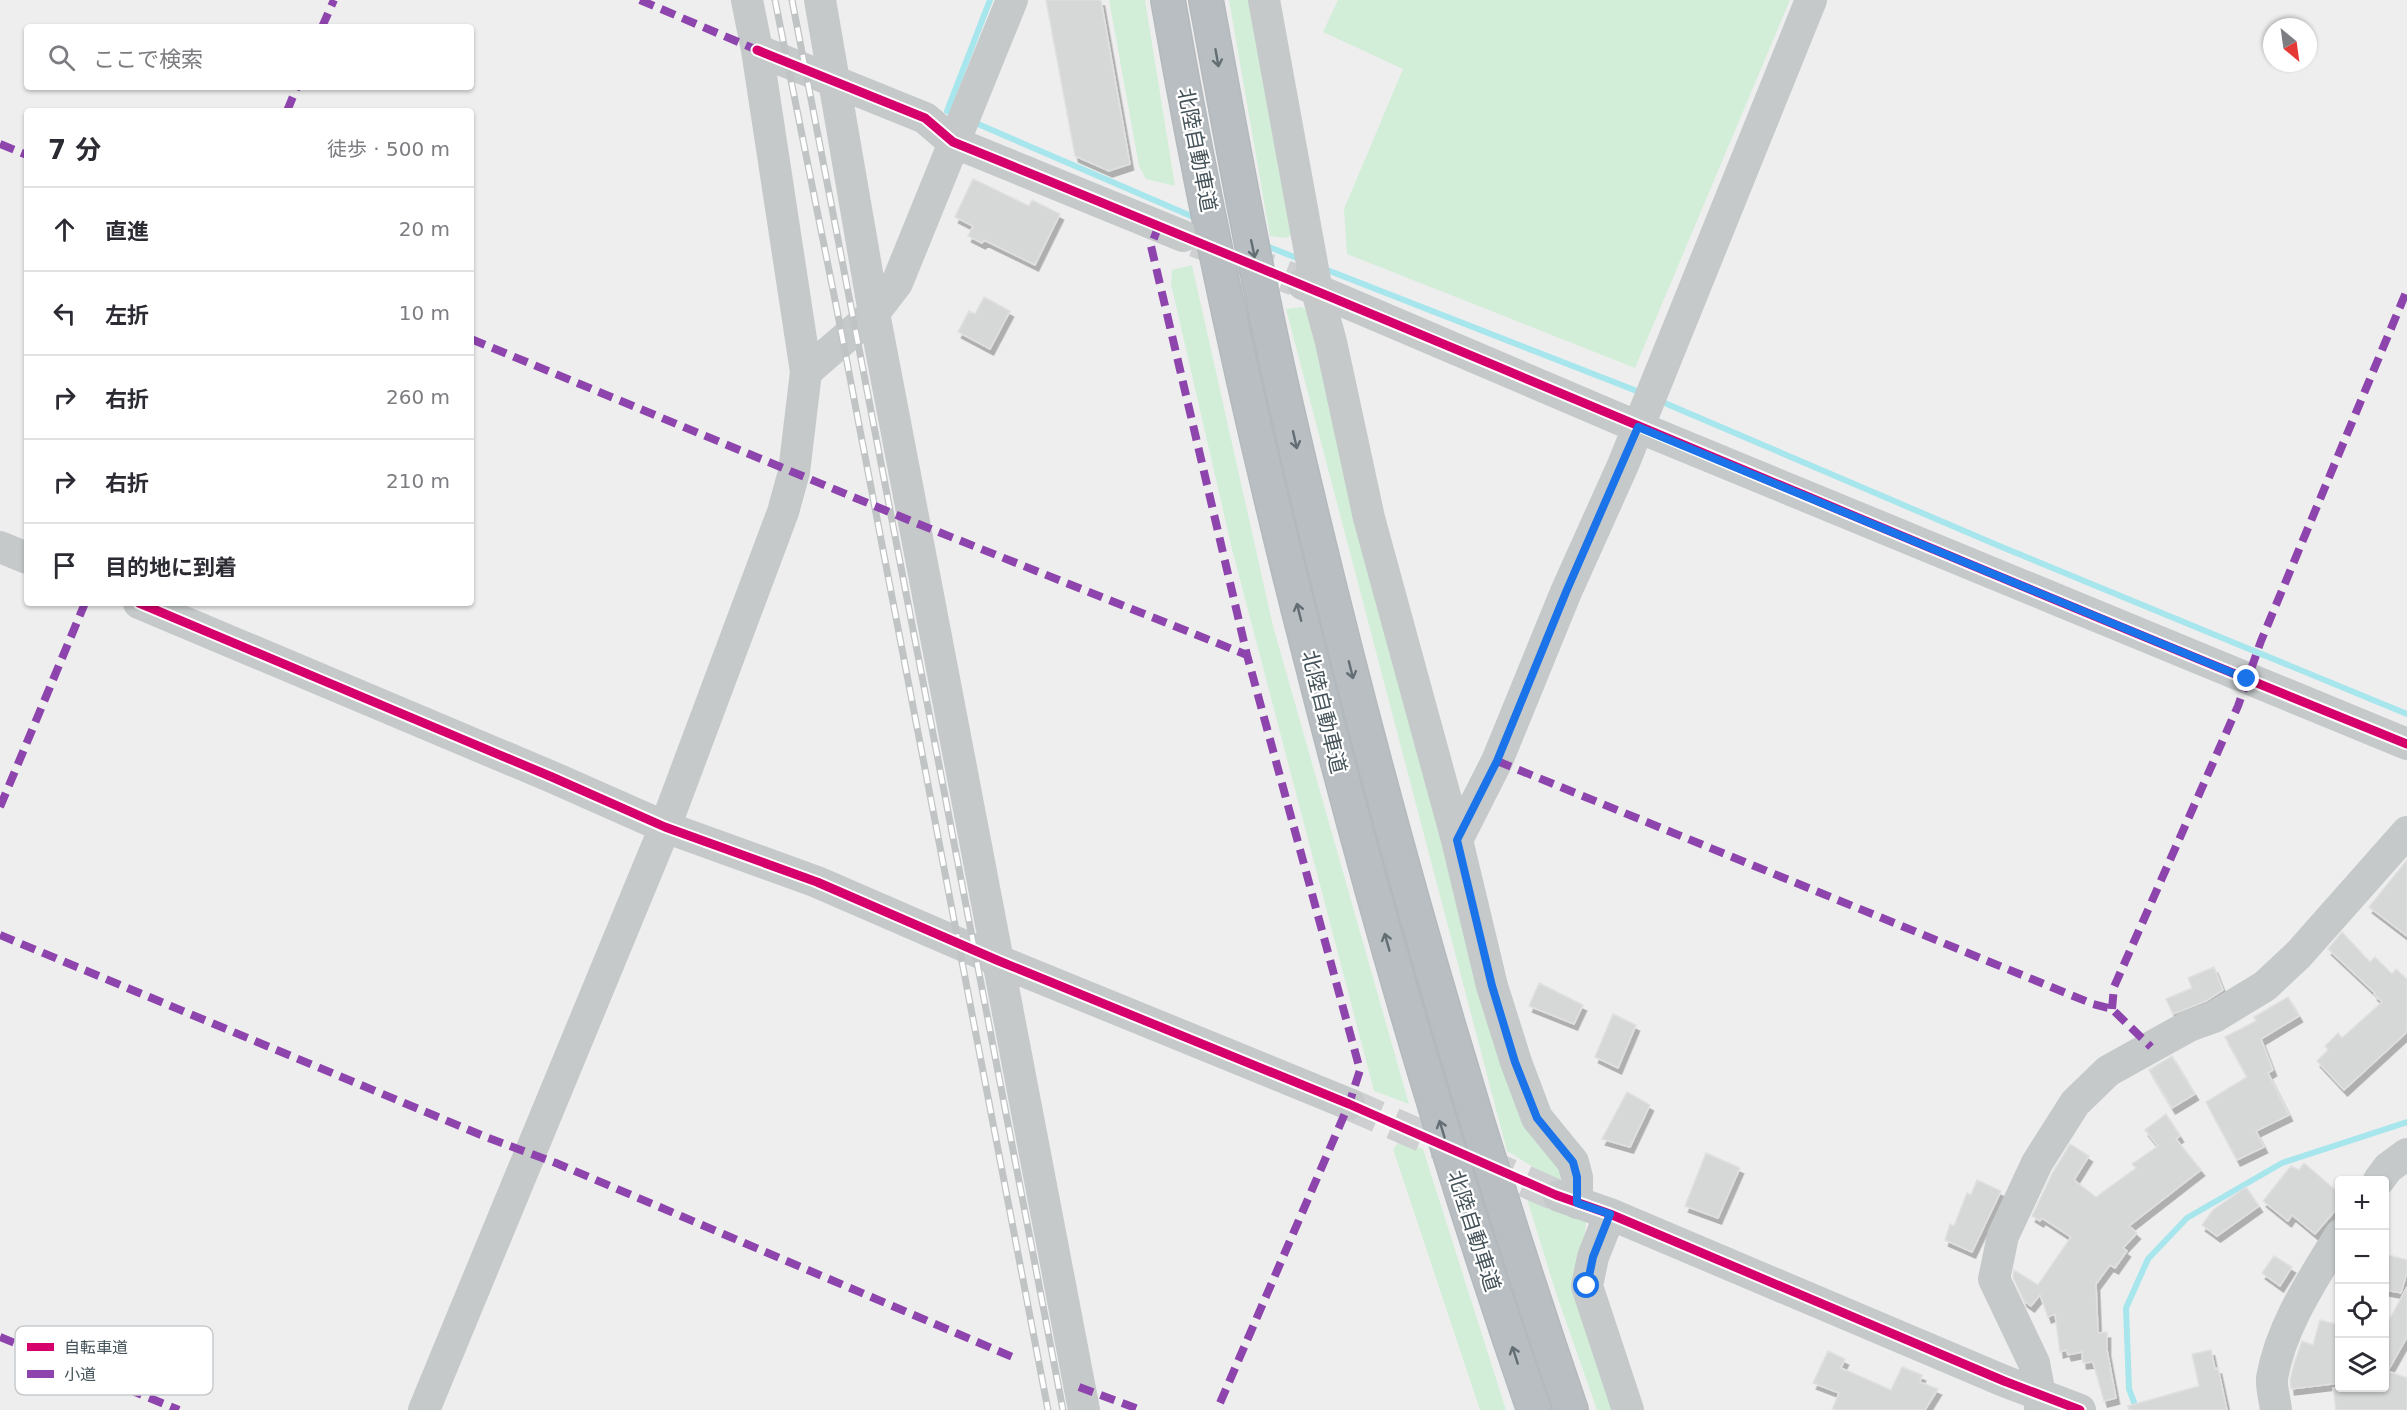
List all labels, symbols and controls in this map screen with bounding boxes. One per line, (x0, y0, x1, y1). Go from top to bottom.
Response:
north arrow (2263, 18, 2317, 72)
search box (24, 24, 474, 90)
icon: search (45, 41, 78, 74)
text: ここで検索 (93, 47, 203, 72)
one-way arrow (1211, 47, 1222, 67)
street label: 北陸自動車道 (1173, 86, 1221, 214)
text: 7 分 (48, 135, 101, 165)
text: 徒歩 · 500 m (327, 137, 450, 161)
icon: ahead (48, 213, 81, 246)
text: 20 m (399, 217, 450, 241)
text: 直進 (105, 219, 149, 244)
one-way arrow (1248, 239, 1259, 258)
icon: left (48, 297, 81, 330)
text: 10 m (399, 301, 450, 325)
text: 左折 (105, 303, 149, 328)
icon: right (48, 381, 81, 414)
text: 260 m (386, 385, 450, 409)
text: 右折 (105, 387, 149, 412)
one-way arrow (1289, 430, 1301, 449)
icon: right (48, 465, 81, 498)
text: 210 m (386, 469, 450, 493)
text: 右折 (105, 471, 149, 496)
icon: arrive (48, 549, 81, 582)
text: 目的地に到着 (105, 555, 237, 580)
one-way arrow (1292, 602, 1304, 621)
street label: 北陸自動車道 (1297, 648, 1351, 776)
one-way arrow (1346, 660, 1358, 679)
route end (2233, 665, 2259, 691)
one-way arrow (1381, 933, 1392, 952)
one-way arrow (1436, 1120, 1447, 1139)
street label: 北陸自動車道 (1443, 1167, 1505, 1295)
map controls (2335, 1176, 2389, 1392)
button: + (2335, 1176, 2389, 1230)
button: − (2335, 1230, 2389, 1284)
route start (1573, 1272, 1599, 1298)
button: locate (2335, 1284, 2389, 1338)
legend (15, 1326, 213, 1395)
text: 自転車道 (64, 1338, 128, 1357)
button: layers (2335, 1338, 2389, 1392)
one-way arrow (1509, 1346, 1520, 1365)
text: 小道 (64, 1365, 96, 1384)

